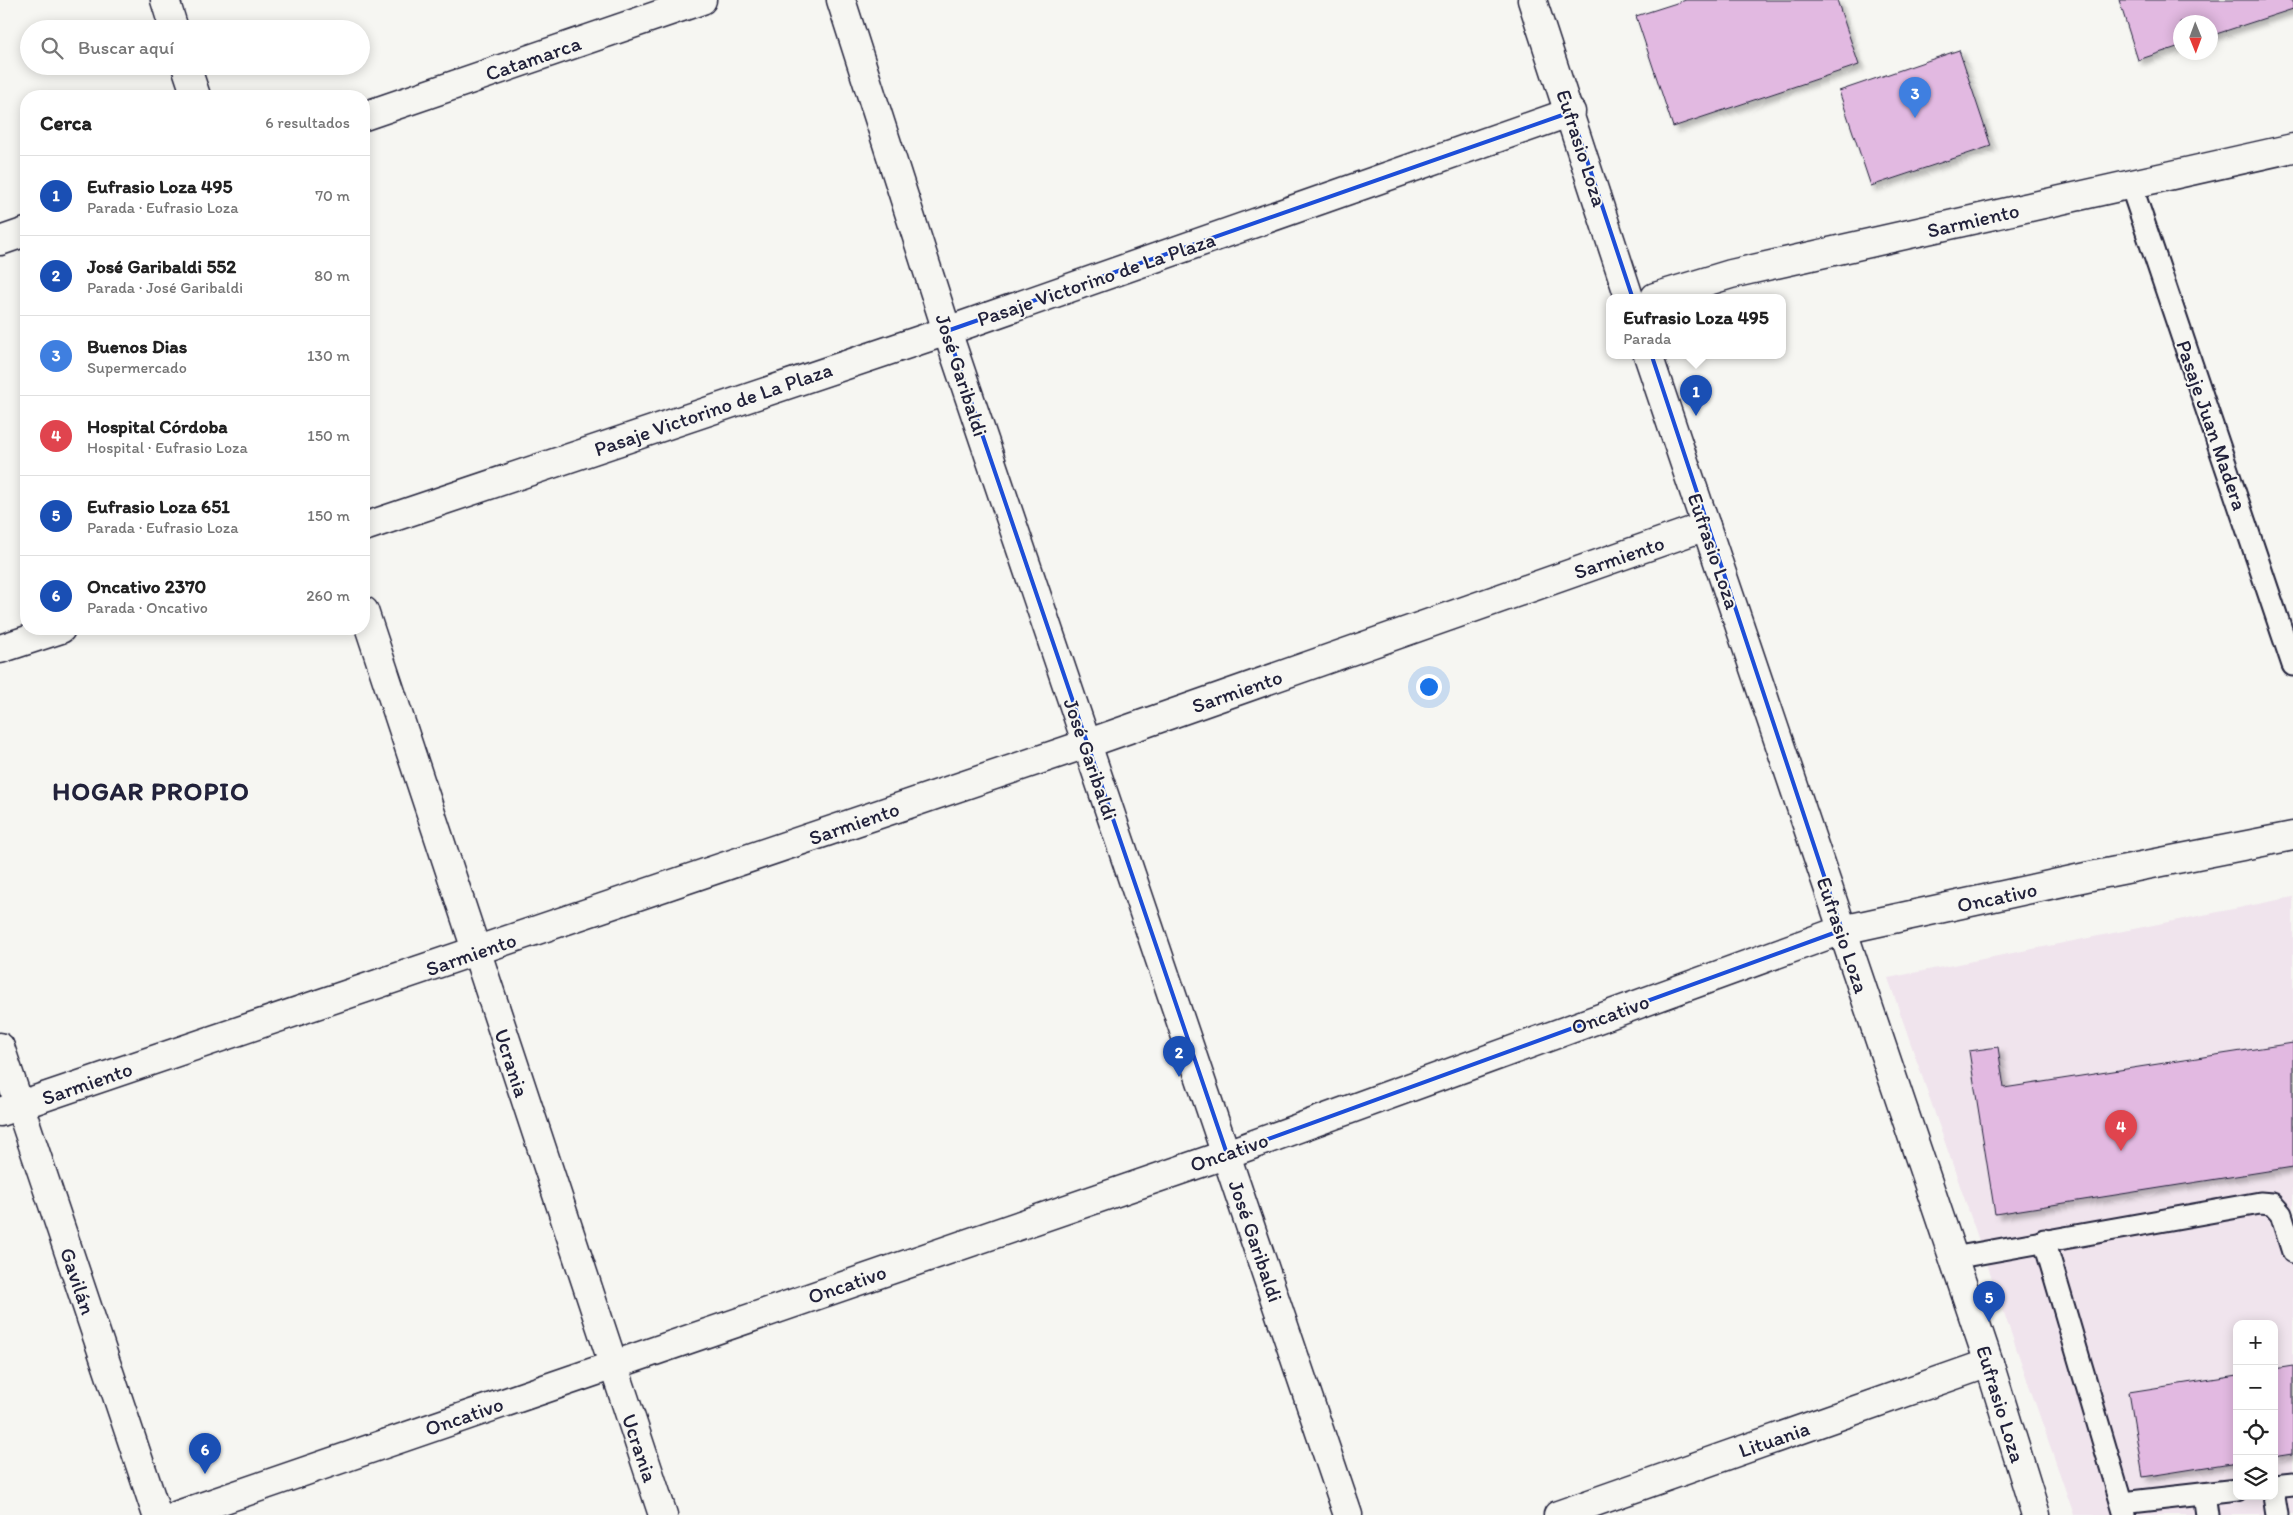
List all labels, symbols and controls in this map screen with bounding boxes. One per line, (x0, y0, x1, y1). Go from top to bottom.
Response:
north arrow (2173, 15, 2218, 60)
search box (20, 20, 370, 75)
street label: Catamarca (482, 30, 584, 86)
icon: search (38, 34, 66, 62)
text: Buscar aquí (78, 36, 174, 59)
pin: 3 (1899, 77, 1931, 118)
street label: Eufrasio Loza (1551, 86, 1613, 210)
text: Cerca (40, 110, 92, 135)
text: 6 resultados (265, 113, 350, 132)
text: Eufrasio Loza 495 (87, 175, 232, 198)
text: 1 (52, 186, 60, 205)
text: 70 m (315, 186, 350, 205)
street label: Sarmiento (1924, 197, 2022, 243)
text: Parada · Eufrasio Loza (87, 198, 239, 217)
street label: Pasaje Victorino de La Plaza (974, 226, 1218, 332)
text: José Garibaldi 552 (87, 255, 236, 278)
text: 2 (52, 266, 60, 285)
text: 80 m (314, 266, 350, 285)
text: Parada · José Garibaldi (87, 278, 243, 297)
popup (1606, 294, 1786, 359)
text: Eufrasio Loza 495 (1623, 306, 1769, 329)
street label: José Garibaldi (930, 311, 994, 439)
text: Parada (1623, 329, 1671, 348)
text: Buenos Dias (87, 335, 187, 358)
street label: Pasaje Juan Madera (2171, 337, 2253, 513)
text: 3 (52, 346, 60, 365)
text: 130 m (307, 346, 350, 365)
street label: Pasaje Victorino de La Plaza (591, 356, 835, 462)
text: Supermercado (87, 358, 187, 377)
pin: 1 (1680, 375, 1712, 416)
text: Hospital Córdoba (87, 415, 228, 438)
text: 4 (51, 426, 61, 445)
text: 150 m (307, 426, 350, 445)
text: Hospital · Eufrasio Loza (87, 438, 248, 457)
street label: Eufrasio Loza (1682, 490, 1746, 613)
text: Eufrasio Loza 651 (87, 495, 230, 518)
text: 5 (52, 506, 60, 525)
text: 150 m (307, 506, 350, 525)
text: Parada · Eufrasio Loza (87, 518, 239, 537)
street label: Sarmiento (1570, 530, 1668, 584)
text: Oncativo 2370 (87, 575, 206, 598)
text: 6 (52, 586, 60, 605)
text: 260 m (306, 586, 350, 605)
text: Parada · Oncativo (87, 598, 208, 617)
street label: Sarmiento (1188, 664, 1286, 718)
your location (1416, 674, 1442, 700)
street label: José Garibaldi (1058, 695, 1124, 823)
district label: HOGAR PROPIO (52, 775, 250, 807)
street label: Sarmiento (805, 796, 903, 850)
street label: Eufrasio Loza (1811, 874, 1875, 997)
street label: Oncativo (1955, 876, 2039, 918)
street label: Sarmiento (422, 927, 520, 981)
street label: Oncativo (1568, 988, 1652, 1040)
street label: Ucrania (489, 1026, 535, 1101)
pin: 2 (1163, 1036, 1195, 1077)
street label: Sarmiento (38, 1056, 136, 1110)
pin: 4 (2105, 1110, 2137, 1151)
street label: Oncativo (1187, 1127, 1271, 1177)
street label: José Garibaldi (1223, 1177, 1289, 1305)
street label: Gavilán (55, 1244, 101, 1318)
street label: Oncativo (805, 1259, 889, 1309)
pin: 5 (1973, 1281, 2005, 1322)
map controls (2233, 1320, 2278, 1500)
button: + (2233, 1320, 2278, 1365)
street label: Eufrasio Loza (1971, 1342, 2031, 1466)
button: − (2233, 1365, 2278, 1410)
street label: Oncativo (422, 1391, 506, 1441)
street label: Ucrania (617, 1410, 663, 1486)
button: locate (2233, 1410, 2278, 1455)
street label: Lituania (1735, 1415, 1813, 1463)
pin: 6 (189, 1433, 221, 1474)
button: layers (2233, 1455, 2278, 1500)

